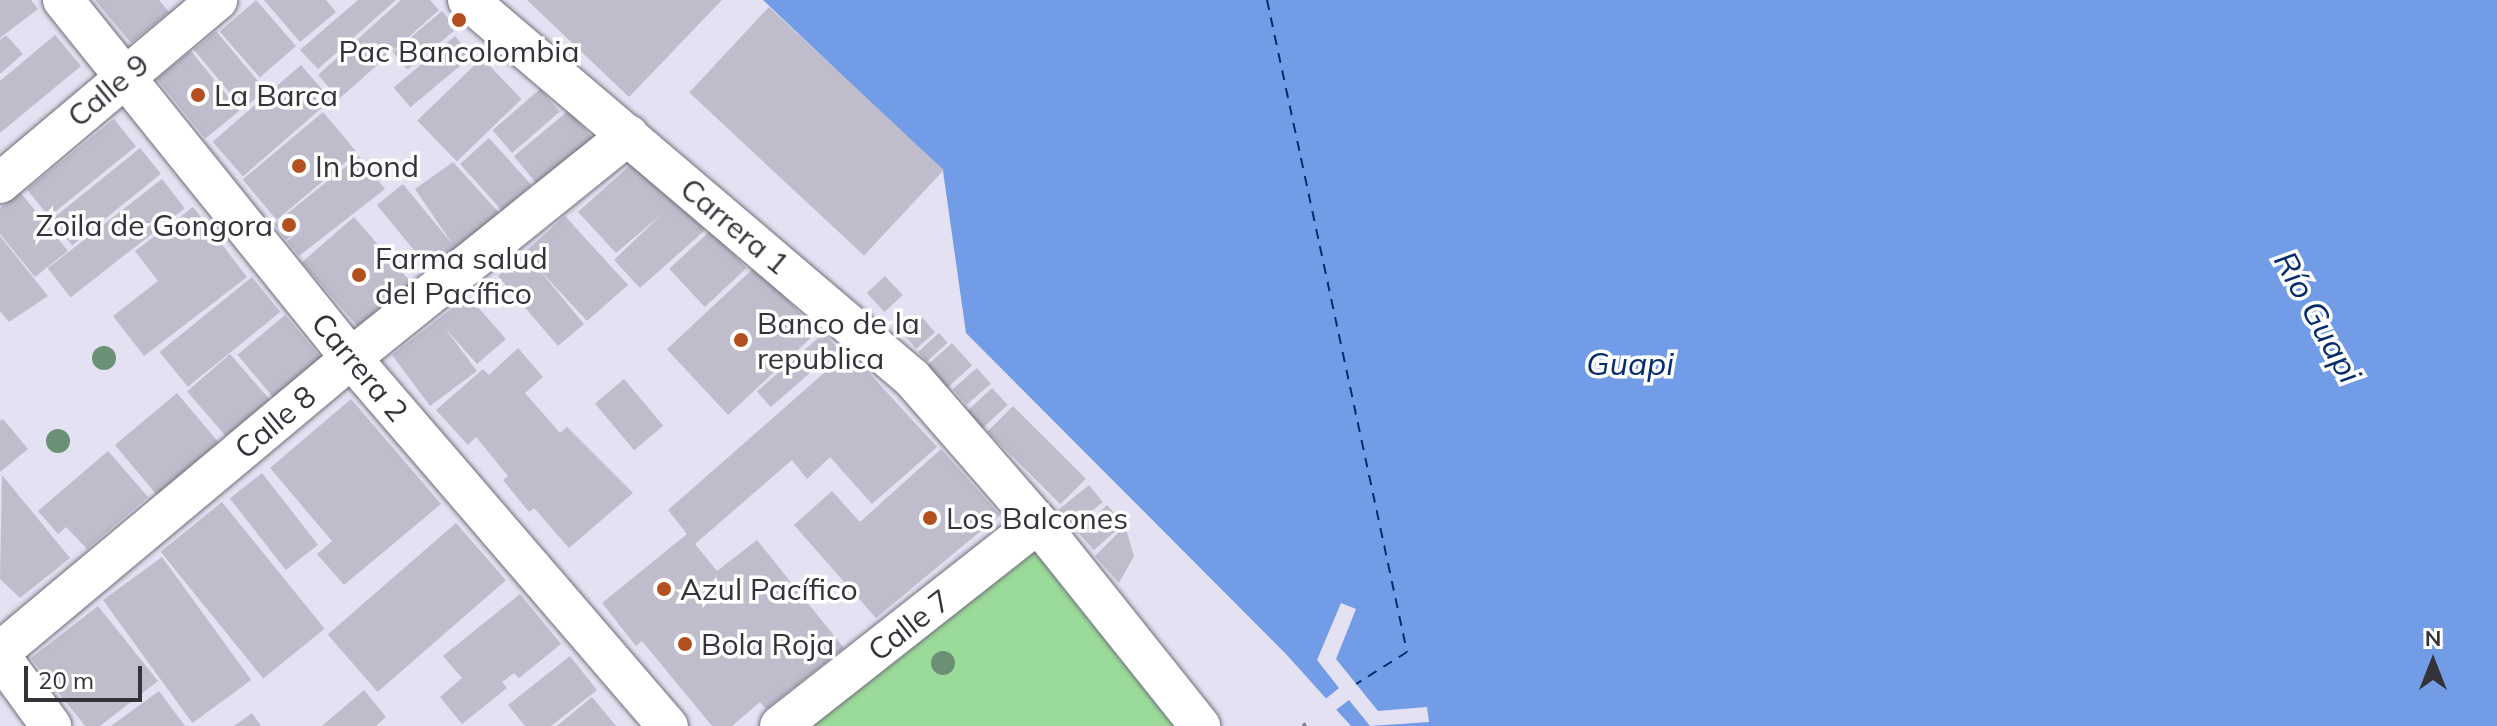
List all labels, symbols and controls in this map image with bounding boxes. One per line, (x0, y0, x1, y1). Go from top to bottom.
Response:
marker: Pac Bancolombia (450, 11, 468, 29)
place label: Pac Bancolombia (339, 33, 579, 69)
street label: Calle 9 (60, 46, 156, 134)
place label: La Barca (214, 77, 338, 113)
marker: La Barca (189, 86, 207, 104)
place label: In bond (315, 148, 419, 184)
marker: In bond (290, 157, 308, 175)
street label: Carrera 1 (673, 170, 797, 282)
place label: Zoila de Gongora (36, 207, 273, 243)
marker: Zoila de Gongora (280, 216, 298, 234)
place label: Farma salud del Pacífico (375, 240, 548, 310)
water label: Río Guapi (2266, 245, 2370, 389)
marker: Farma salud del Pacífico (350, 266, 368, 284)
street label: Carrera 2 (304, 305, 416, 429)
place label: Banco de la republica (757, 305, 920, 376)
marker: Banco de la republica (732, 331, 750, 349)
water label: Guapi (1586, 344, 1674, 382)
street label: Calle 8 (227, 378, 323, 466)
place label: Los Balcones (946, 500, 1128, 536)
marker: Los Balcones (921, 509, 939, 527)
place label: Azul Pacífico (680, 571, 858, 607)
marker: Azul Pacífico (655, 580, 673, 598)
street label: Calle 7 (861, 582, 957, 668)
north arrow (2393, 622, 2473, 702)
text: N (2425, 624, 2441, 652)
place label: Bola Roja (701, 626, 834, 662)
marker: Bola Roja (676, 635, 694, 653)
scale bar (28, 650, 146, 700)
text: 20 m (38, 665, 94, 695)

